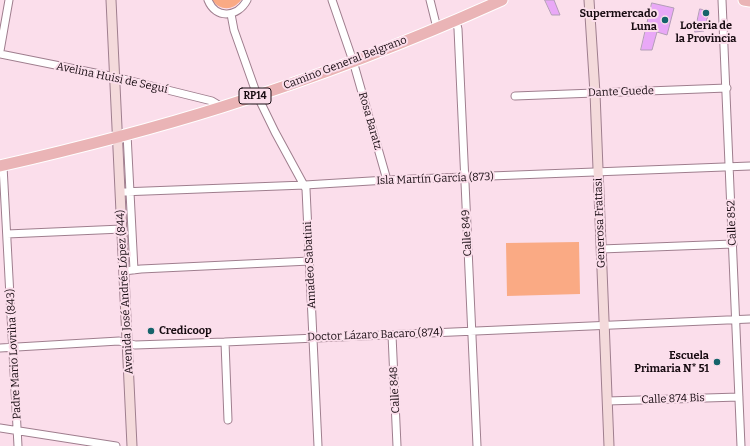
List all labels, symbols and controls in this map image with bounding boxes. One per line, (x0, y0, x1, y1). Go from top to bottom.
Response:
place label: Supermercado Luna (580, 7, 657, 33)
marker: Loteria de la Provincia (701, 8, 711, 18)
marker: Supermercado Luna (660, 15, 670, 25)
place label: Loteria de la Provincia (675, 19, 737, 45)
street label: Camino General Belgrano (281, 33, 409, 93)
street label: Avelina Huisi de Seguí (55, 60, 169, 96)
street label: Dante Guede (588, 84, 654, 100)
road number: RP14 (239, 88, 271, 104)
street label: Rosa Baratz (355, 91, 385, 151)
street label: Isla Martín García (873) (376, 170, 494, 188)
street label: Generosa Frattasi (592, 178, 608, 268)
street label: Calle 852 (725, 200, 739, 246)
street label: Avenida José Andrés López (844) (114, 209, 136, 375)
street label: Calle 849 (459, 209, 475, 257)
street label: Amadeo Sabatini (301, 221, 319, 309)
street label: Padre Mario Lovriha (843) (4, 288, 24, 420)
place label: Credicoop (159, 324, 212, 338)
marker: Credicoop (146, 326, 156, 336)
street label: Doctor Lázaro Bacaro (874) (307, 326, 443, 344)
place label: Escuela Primaria N* 51 (634, 349, 709, 375)
marker: Escuela Primaria N* 51 (712, 357, 722, 367)
street label: Calle 848 (387, 366, 403, 414)
street label: Calle 874 Bis (641, 391, 705, 407)

